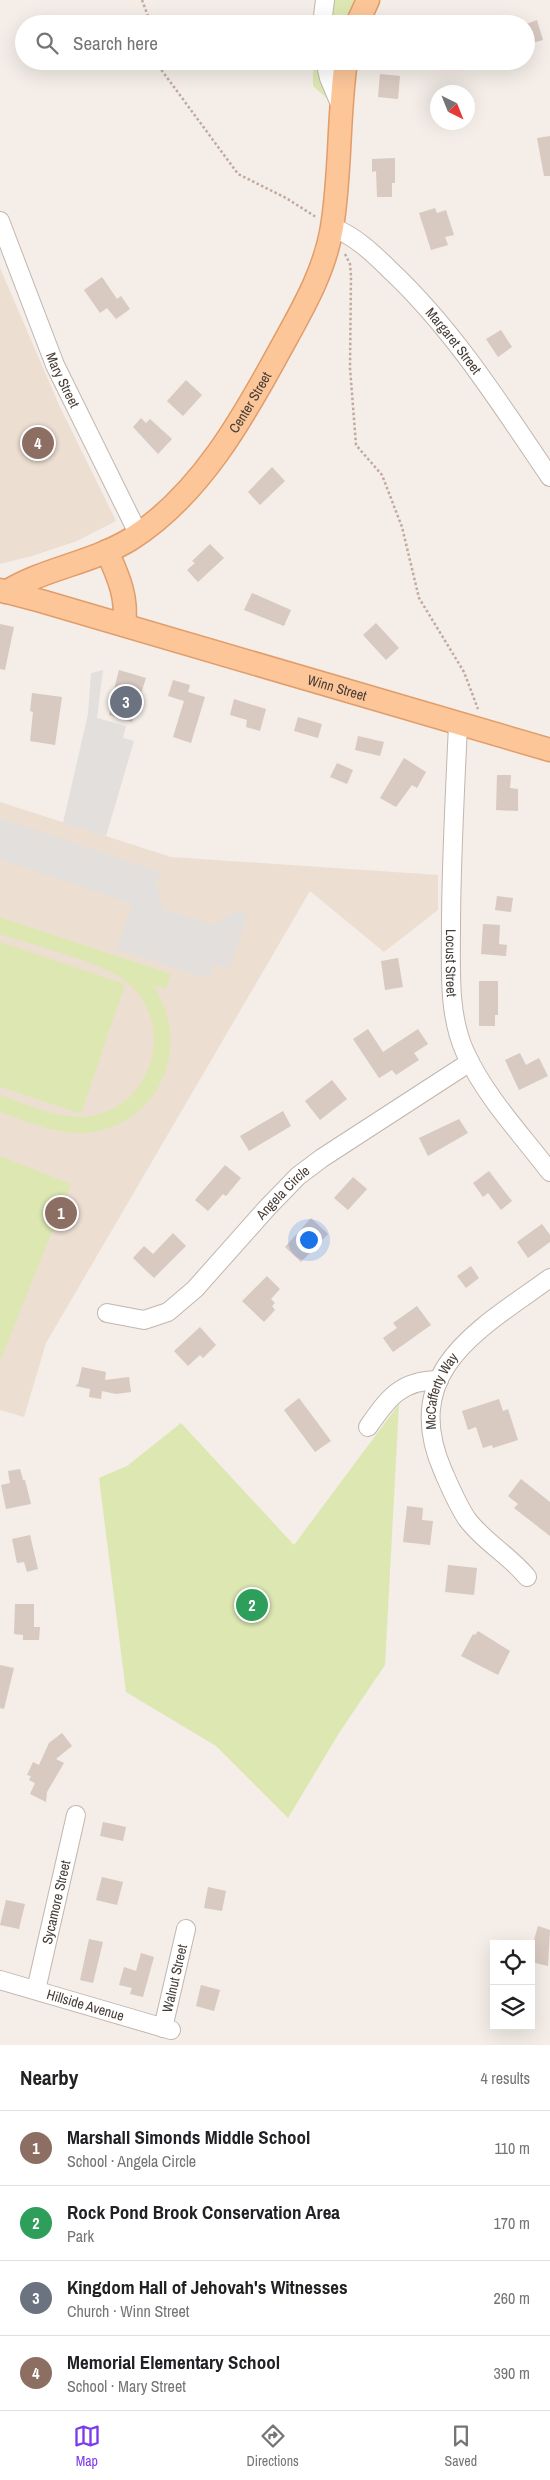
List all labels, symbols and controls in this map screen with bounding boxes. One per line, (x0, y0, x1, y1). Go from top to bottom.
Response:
search box (15, 15, 535, 70)
icon: search (33, 29, 61, 57)
text: Search here (73, 30, 158, 56)
north arrow (430, 85, 475, 130)
street label: Margaret Street (422, 304, 485, 378)
street label: Mary Street (42, 350, 84, 411)
street label: Center Street (225, 369, 275, 437)
pin: 4 (22, 424, 54, 462)
street label: Winn Street (305, 671, 369, 705)
pin: 3 (110, 683, 142, 721)
street label: Locust Street (442, 929, 461, 997)
street label: Angela Circle (251, 1162, 313, 1224)
pin: 1 (45, 1194, 77, 1232)
your location (296, 1227, 322, 1253)
street label: McCafferty Way (421, 1349, 462, 1430)
pin: 2 (236, 1586, 268, 1624)
street label: Sycamore Street (38, 1859, 74, 1946)
map controls (490, 1940, 535, 2030)
button: locate (490, 1940, 535, 1985)
street label: Walnut Street (158, 1943, 191, 2014)
street label: Hillside Avenue (45, 1985, 126, 2025)
button: layers (490, 1985, 535, 2030)
text: Nearby (20, 2063, 78, 2092)
text: 4 results (480, 2067, 530, 2089)
text: Marshall Simonds Middle School (67, 2124, 310, 2150)
text: 1 (32, 2137, 40, 2159)
text: 110 m (494, 2137, 530, 2159)
text: School · Angela Circle (67, 2150, 196, 2172)
text: Rock Pond Brook Conservation Area (67, 2199, 340, 2225)
text: 2 (32, 2212, 40, 2234)
text: 170 m (494, 2212, 530, 2234)
text: Park (67, 2225, 94, 2247)
text: Kingdom Hall of Jehovah's Witnesses (67, 2274, 348, 2300)
text: 3 (32, 2287, 40, 2309)
text: 260 m (494, 2287, 530, 2309)
text: Church · Winn Street (67, 2300, 190, 2322)
text: Memorial Elementary School (67, 2349, 280, 2375)
text: 4 (32, 2362, 40, 2384)
text: 390 m (494, 2362, 530, 2384)
text: School · Mary Street (67, 2375, 186, 2397)
tab: Map (73, 2422, 101, 2470)
tab: Directions (247, 2422, 299, 2470)
tab: Saved (445, 2422, 477, 2470)

